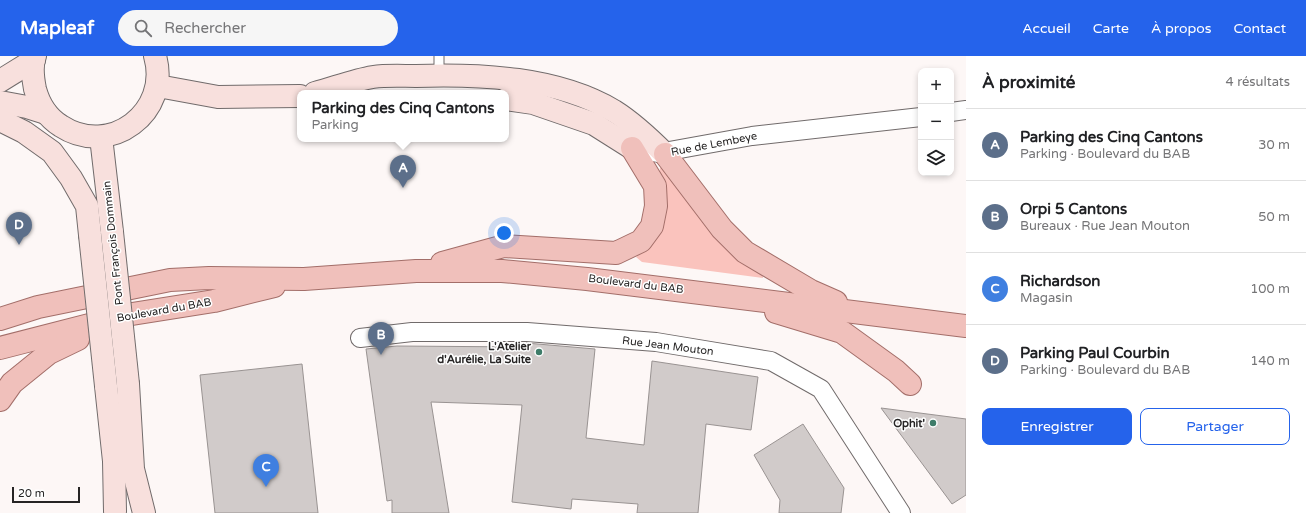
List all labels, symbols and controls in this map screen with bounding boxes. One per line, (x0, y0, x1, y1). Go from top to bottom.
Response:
search box (118, 10, 398, 46)
text: Mapleaf (20, 17, 94, 39)
icon: search (132, 17, 154, 39)
text: Rechercher (164, 19, 246, 37)
text: Accueil (1022, 20, 1071, 37)
text: Carte (1093, 20, 1129, 37)
text: À propos (1151, 20, 1212, 37)
text: Contact (1234, 20, 1286, 37)
map controls (918, 68, 954, 176)
button: + (918, 68, 954, 104)
text: À proximité (982, 72, 1075, 93)
text: 4 résultats (1226, 74, 1290, 90)
popup (297, 90, 509, 142)
text: Parking des Cinq Cantons (312, 99, 494, 117)
button: − (918, 104, 954, 140)
text: Parking (312, 117, 359, 133)
text: Parking des Cinq Cantons (1020, 128, 1203, 146)
street label: Rue de Lembeye (670, 129, 758, 159)
text: A (990, 137, 1000, 153)
text: 30 m (1258, 137, 1290, 153)
button: layers (918, 140, 954, 176)
text: Parking · Boulevard du BAB (1020, 146, 1190, 162)
pin: A (390, 155, 416, 188)
street label: Pont François Dommain (100, 180, 126, 306)
text: Orpi 5 Cantons (1020, 200, 1127, 218)
text: B (990, 209, 1000, 225)
text: 50 m (1258, 209, 1290, 225)
pin: D (6, 212, 32, 245)
text: Bureaux · Rue Jean Mouton (1020, 218, 1190, 234)
your location (494, 223, 514, 243)
street label: Boulevard du BAB (588, 272, 685, 296)
text: Richardson (1020, 272, 1100, 290)
text: C (990, 281, 1000, 297)
text: 100 m (1250, 281, 1290, 297)
text: Magasin (1020, 290, 1073, 306)
street label: Boulevard du BAB (116, 295, 213, 325)
pin: B (368, 322, 394, 355)
street label: Rue Jean Mouton (622, 334, 714, 358)
place label: L'Atelier d'Aurélie, La Suite (437, 340, 532, 366)
text: Parking Paul Courbin (1020, 344, 1170, 362)
marker: L'Atelier d'Aurélie, La Suite (534, 347, 544, 357)
text: D (990, 353, 1000, 369)
text: 140 m (1250, 353, 1290, 369)
text: Parking · Boulevard du BAB (1020, 362, 1190, 378)
button: Enregistrer (982, 408, 1132, 445)
button: Partager (1140, 408, 1290, 445)
place label: Ophit' (893, 417, 926, 431)
marker: Ophit' (928, 418, 938, 428)
pin: C (253, 454, 279, 487)
scale bar (12, 485, 80, 504)
text: 20 m (18, 487, 45, 500)

